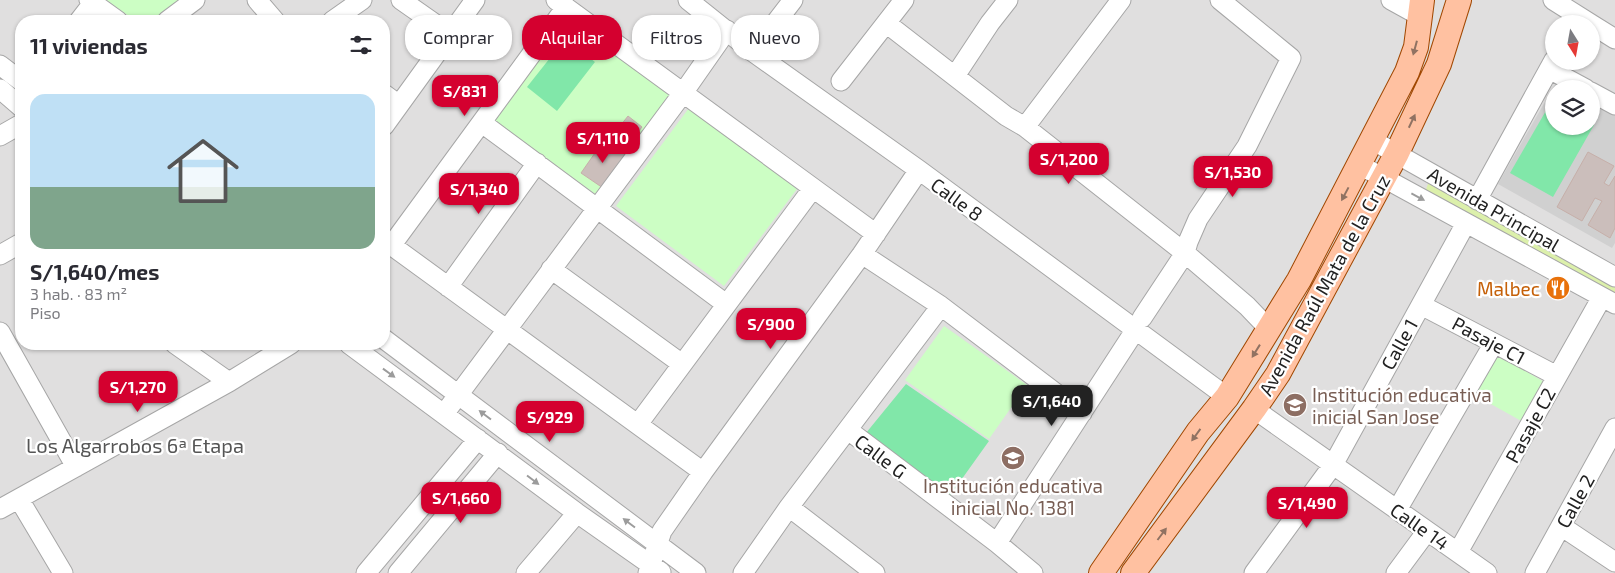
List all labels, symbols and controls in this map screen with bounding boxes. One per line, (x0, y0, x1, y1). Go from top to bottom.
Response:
chip: Comprar (405, 15, 512, 60)
chip: Alquilar (522, 15, 622, 60)
chip: Filtros (632, 15, 721, 60)
chip: Nuevo (731, 15, 819, 60)
north arrow (1545, 15, 1600, 70)
map controls (1545, 15, 1600, 135)
icon: filters (347, 31, 375, 59)
text: 11 viviendas (30, 33, 148, 58)
one-way arrow (1411, 40, 1419, 56)
pin: S/831 (430, 74, 500, 117)
button: layers (1545, 80, 1600, 135)
text: S/831 (443, 81, 487, 100)
one-way arrow (1408, 114, 1416, 128)
pin: S/1,110 (557, 121, 649, 164)
icon: home (158, 126, 248, 216)
text: S/1,110 (577, 128, 629, 147)
pin: S/1,200 (1023, 142, 1115, 185)
text: S/1,200 (1040, 149, 1098, 168)
pin: S/1,530 (1187, 156, 1279, 198)
text: S/1,530 (1205, 162, 1261, 181)
street label: Avenida Principal (1424, 162, 1564, 256)
street label: Avenida Raúl Mata de la Cruz (1254, 171, 1394, 399)
pin: S/1,340 (433, 172, 525, 215)
street label: Calle 8 (927, 172, 987, 226)
text: S/1,340 (450, 179, 508, 198)
one-way arrow (1340, 187, 1349, 201)
one-way arrow (1410, 193, 1425, 201)
text: S/1,640/mes (30, 259, 159, 284)
restaurant icon: Malbec (1545, 275, 1571, 301)
place label: Malbec (1477, 277, 1540, 300)
text: 3 hab. · 83 m² (30, 284, 127, 303)
text: Piso (30, 303, 61, 322)
pin: S/900 (736, 308, 806, 350)
street label: Pasaje C1 (1449, 311, 1529, 369)
text: S/900 (747, 314, 795, 333)
street label: Calle 1 (1376, 315, 1422, 373)
one-way arrow (1251, 344, 1260, 357)
one-way arrow (382, 367, 395, 378)
pin: S/1,270 (92, 370, 184, 413)
text: S/1,270 (110, 377, 166, 396)
place label: Institución educativa inicial San Jose (1312, 383, 1492, 428)
street label: Pasaje C2 (1500, 383, 1560, 467)
pin: S/1,640 (1006, 384, 1098, 427)
text: S/1,640 (1023, 391, 1081, 410)
school or university icon: Institución educativa inicial San Jose (1282, 392, 1308, 418)
pin: S/929 (515, 400, 585, 443)
text: S/929 (527, 407, 573, 426)
one-way arrow (478, 410, 492, 420)
street label: Calle G (851, 429, 911, 483)
one-way arrow (1192, 429, 1202, 442)
district label: Los Algarrobos 6ª Etapa (26, 433, 244, 457)
school or university icon: Institución educativa inicial No. 1381 (1000, 445, 1026, 471)
street label: Calle 2 (1551, 470, 1599, 532)
place label: Institución educativa inicial No. 1381 (923, 474, 1103, 519)
one-way arrow (526, 475, 540, 485)
pin: S/1,660 (415, 482, 507, 524)
pin: S/1,490 (1261, 486, 1353, 529)
text: S/1,660 (432, 488, 490, 507)
text: S/1,490 (1278, 493, 1336, 512)
street label: Calle 14 (1386, 498, 1454, 554)
one-way arrow (622, 518, 636, 528)
one-way arrow (1156, 528, 1167, 541)

